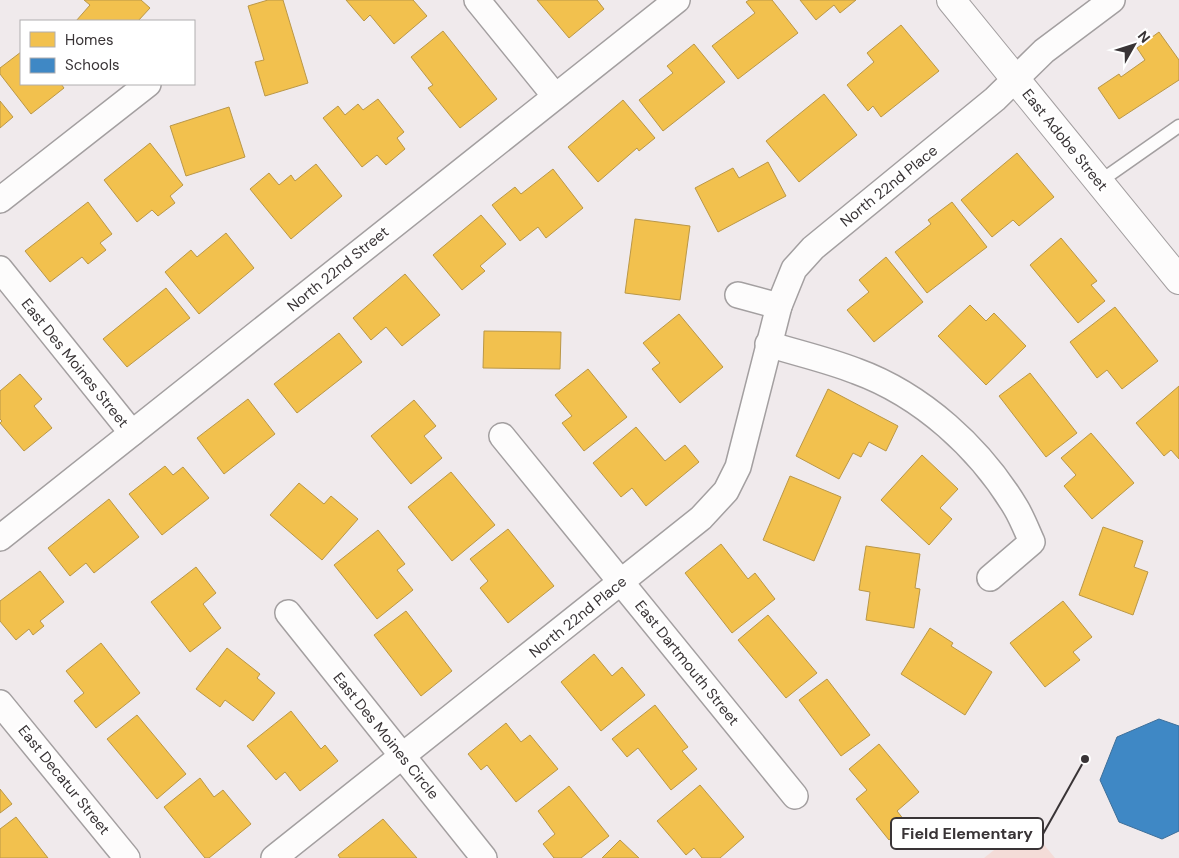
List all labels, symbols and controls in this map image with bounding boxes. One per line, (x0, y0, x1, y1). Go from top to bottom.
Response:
legend (20, 20, 195, 85)
north arrow (1109, 20, 1159, 70)
text: N (1134, 27, 1154, 46)
text: Homes (65, 30, 114, 50)
text: Schools (65, 55, 120, 75)
street label: East Adobe Street (1018, 85, 1112, 195)
street label: North 22nd Place (836, 140, 942, 232)
street label: North 22nd Street (283, 222, 393, 316)
street label: East Des Moines Street (17, 294, 133, 432)
street label: North 22nd Place (525, 571, 631, 663)
street label: East Dartmouth Street (630, 596, 744, 730)
street label: East Des Moines Circle (329, 668, 443, 804)
street label: East Decatur Street (14, 721, 115, 839)
callout: Field Elementary (891, 818, 1043, 849)
text: Field Elementary (901, 823, 1033, 844)

